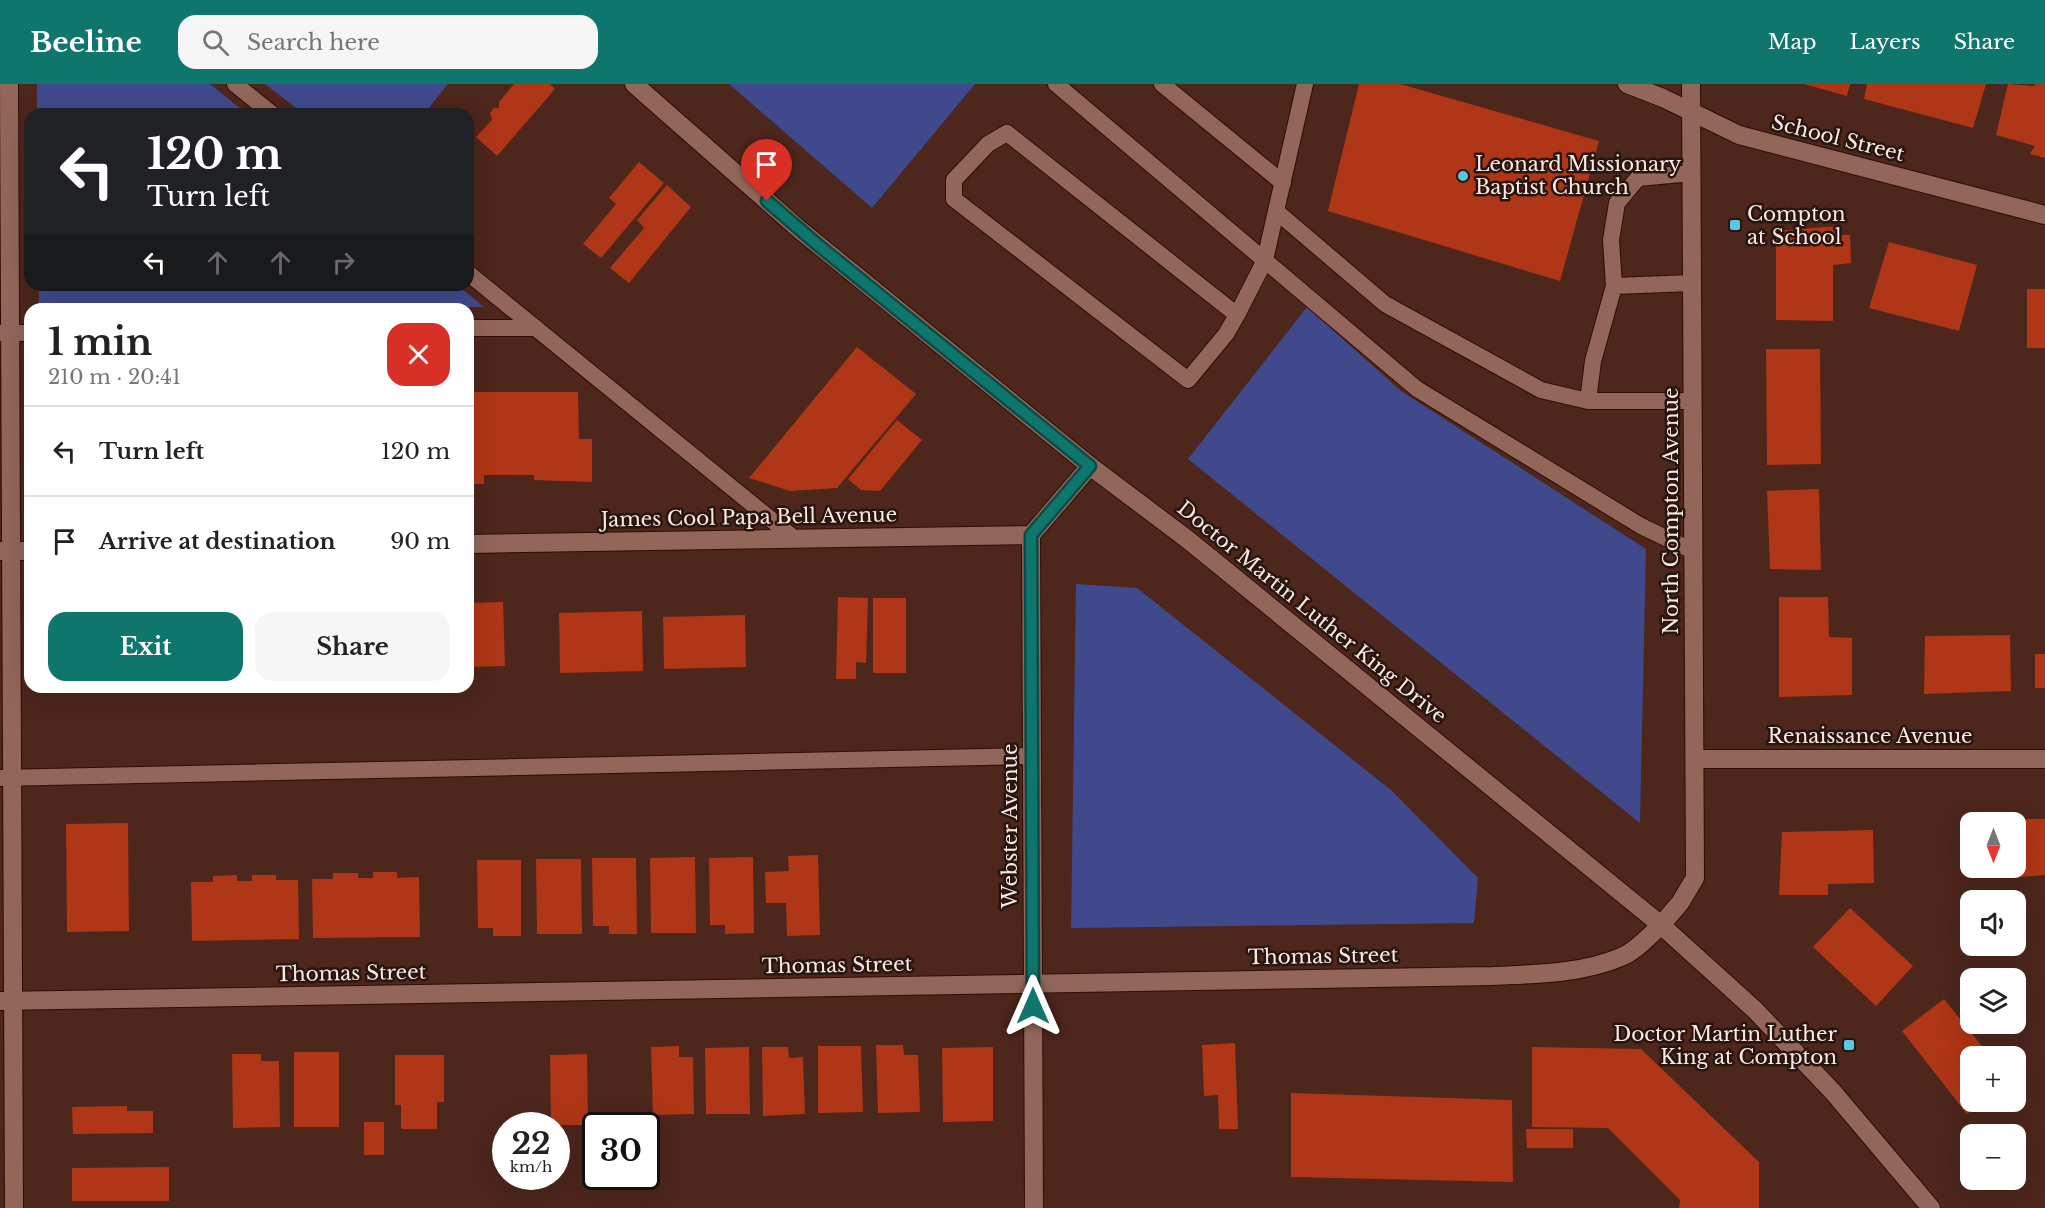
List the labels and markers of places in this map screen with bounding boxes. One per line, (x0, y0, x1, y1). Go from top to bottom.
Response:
pin (741, 139, 792, 201)
place label: Leonard Missionary Baptist Church (1475, 152, 1682, 199)
marker: Leonard Missionary Baptist Church (1456, 169, 1470, 183)
place label: Compton at School (1747, 202, 1846, 249)
marker: Compton at School (1728, 218, 1742, 232)
place label: Doctor Martin Luther King at Compton (1614, 1022, 1837, 1069)
marker: Doctor Martin Luther King at Compton (1842, 1038, 1856, 1052)

